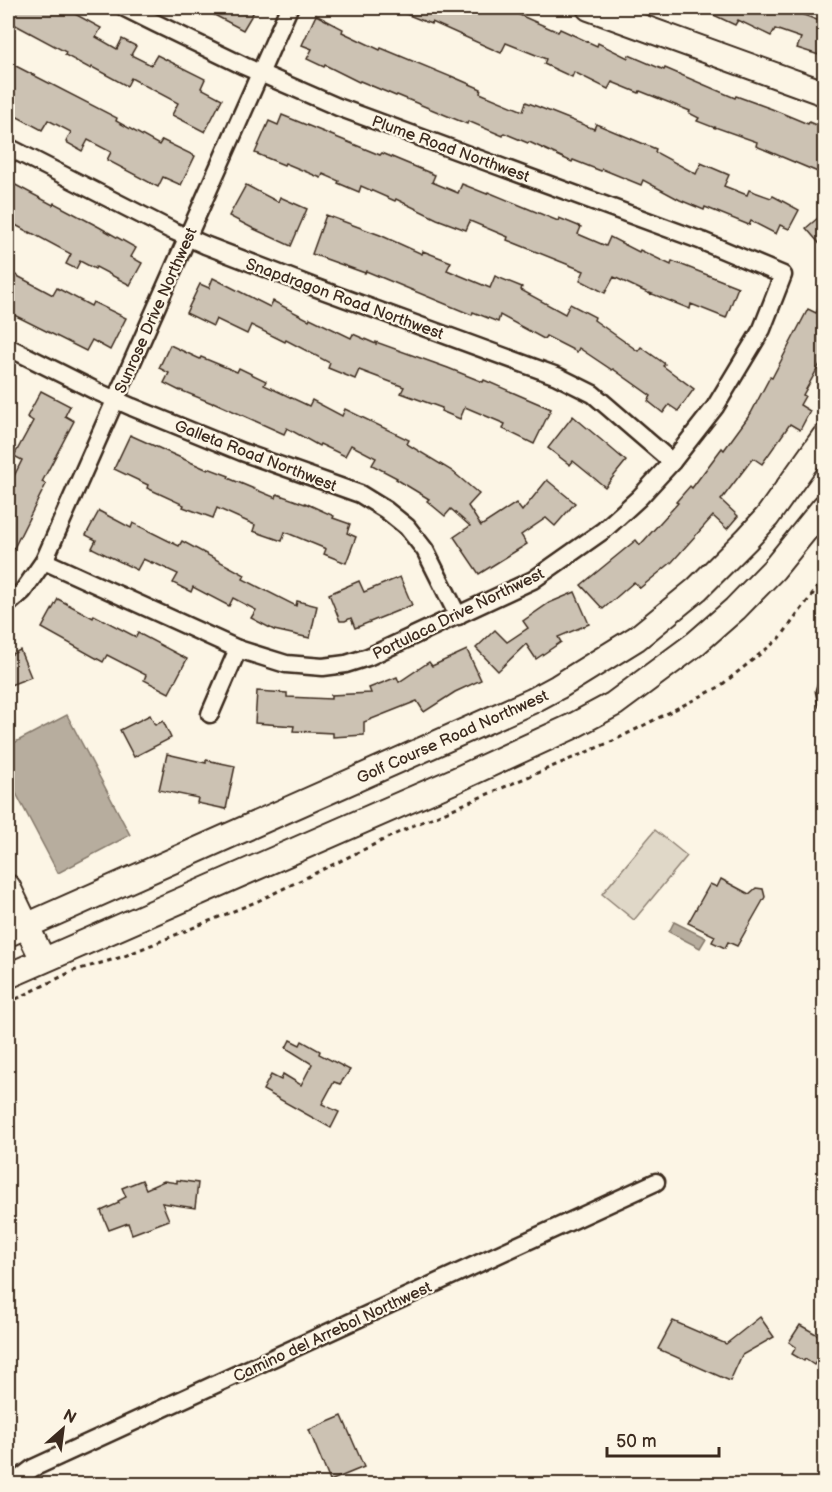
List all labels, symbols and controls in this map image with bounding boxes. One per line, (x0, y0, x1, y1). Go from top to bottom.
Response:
street label: Plume Road Northwest (369, 112, 532, 187)
street label: Sunrose Drive Northwest (111, 225, 202, 396)
street label: Snapdragon Road Northwest (243, 255, 446, 344)
street label: Galleta Road Northwest (172, 417, 339, 496)
street label: Portulaca Drive Northwest (370, 565, 547, 664)
street label: Golf Course Road Northwest (354, 686, 551, 788)
street label: Camino del Arrebol Northwest (231, 1278, 435, 1387)
north arrow (33, 1399, 93, 1459)
text: N (60, 1406, 79, 1428)
scale bar (607, 1420, 720, 1458)
text: 50 m (616, 1431, 657, 1452)

